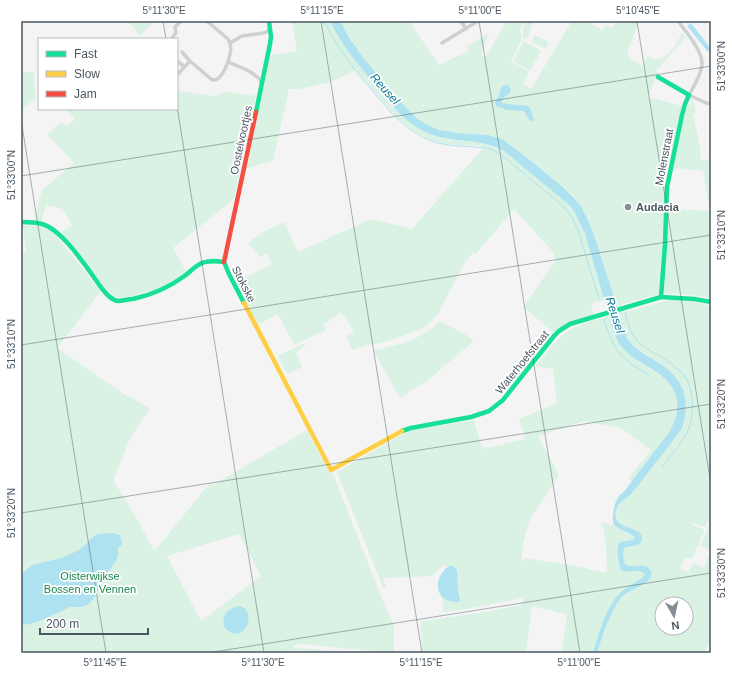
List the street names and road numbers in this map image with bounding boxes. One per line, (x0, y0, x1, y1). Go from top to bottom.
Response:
street label: Oostelvoortjes (228, 104, 254, 176)
street label: Molenstraat (653, 128, 675, 186)
street label: Stokske (230, 264, 258, 304)
street label: Waterhoefstraat (493, 328, 551, 396)

